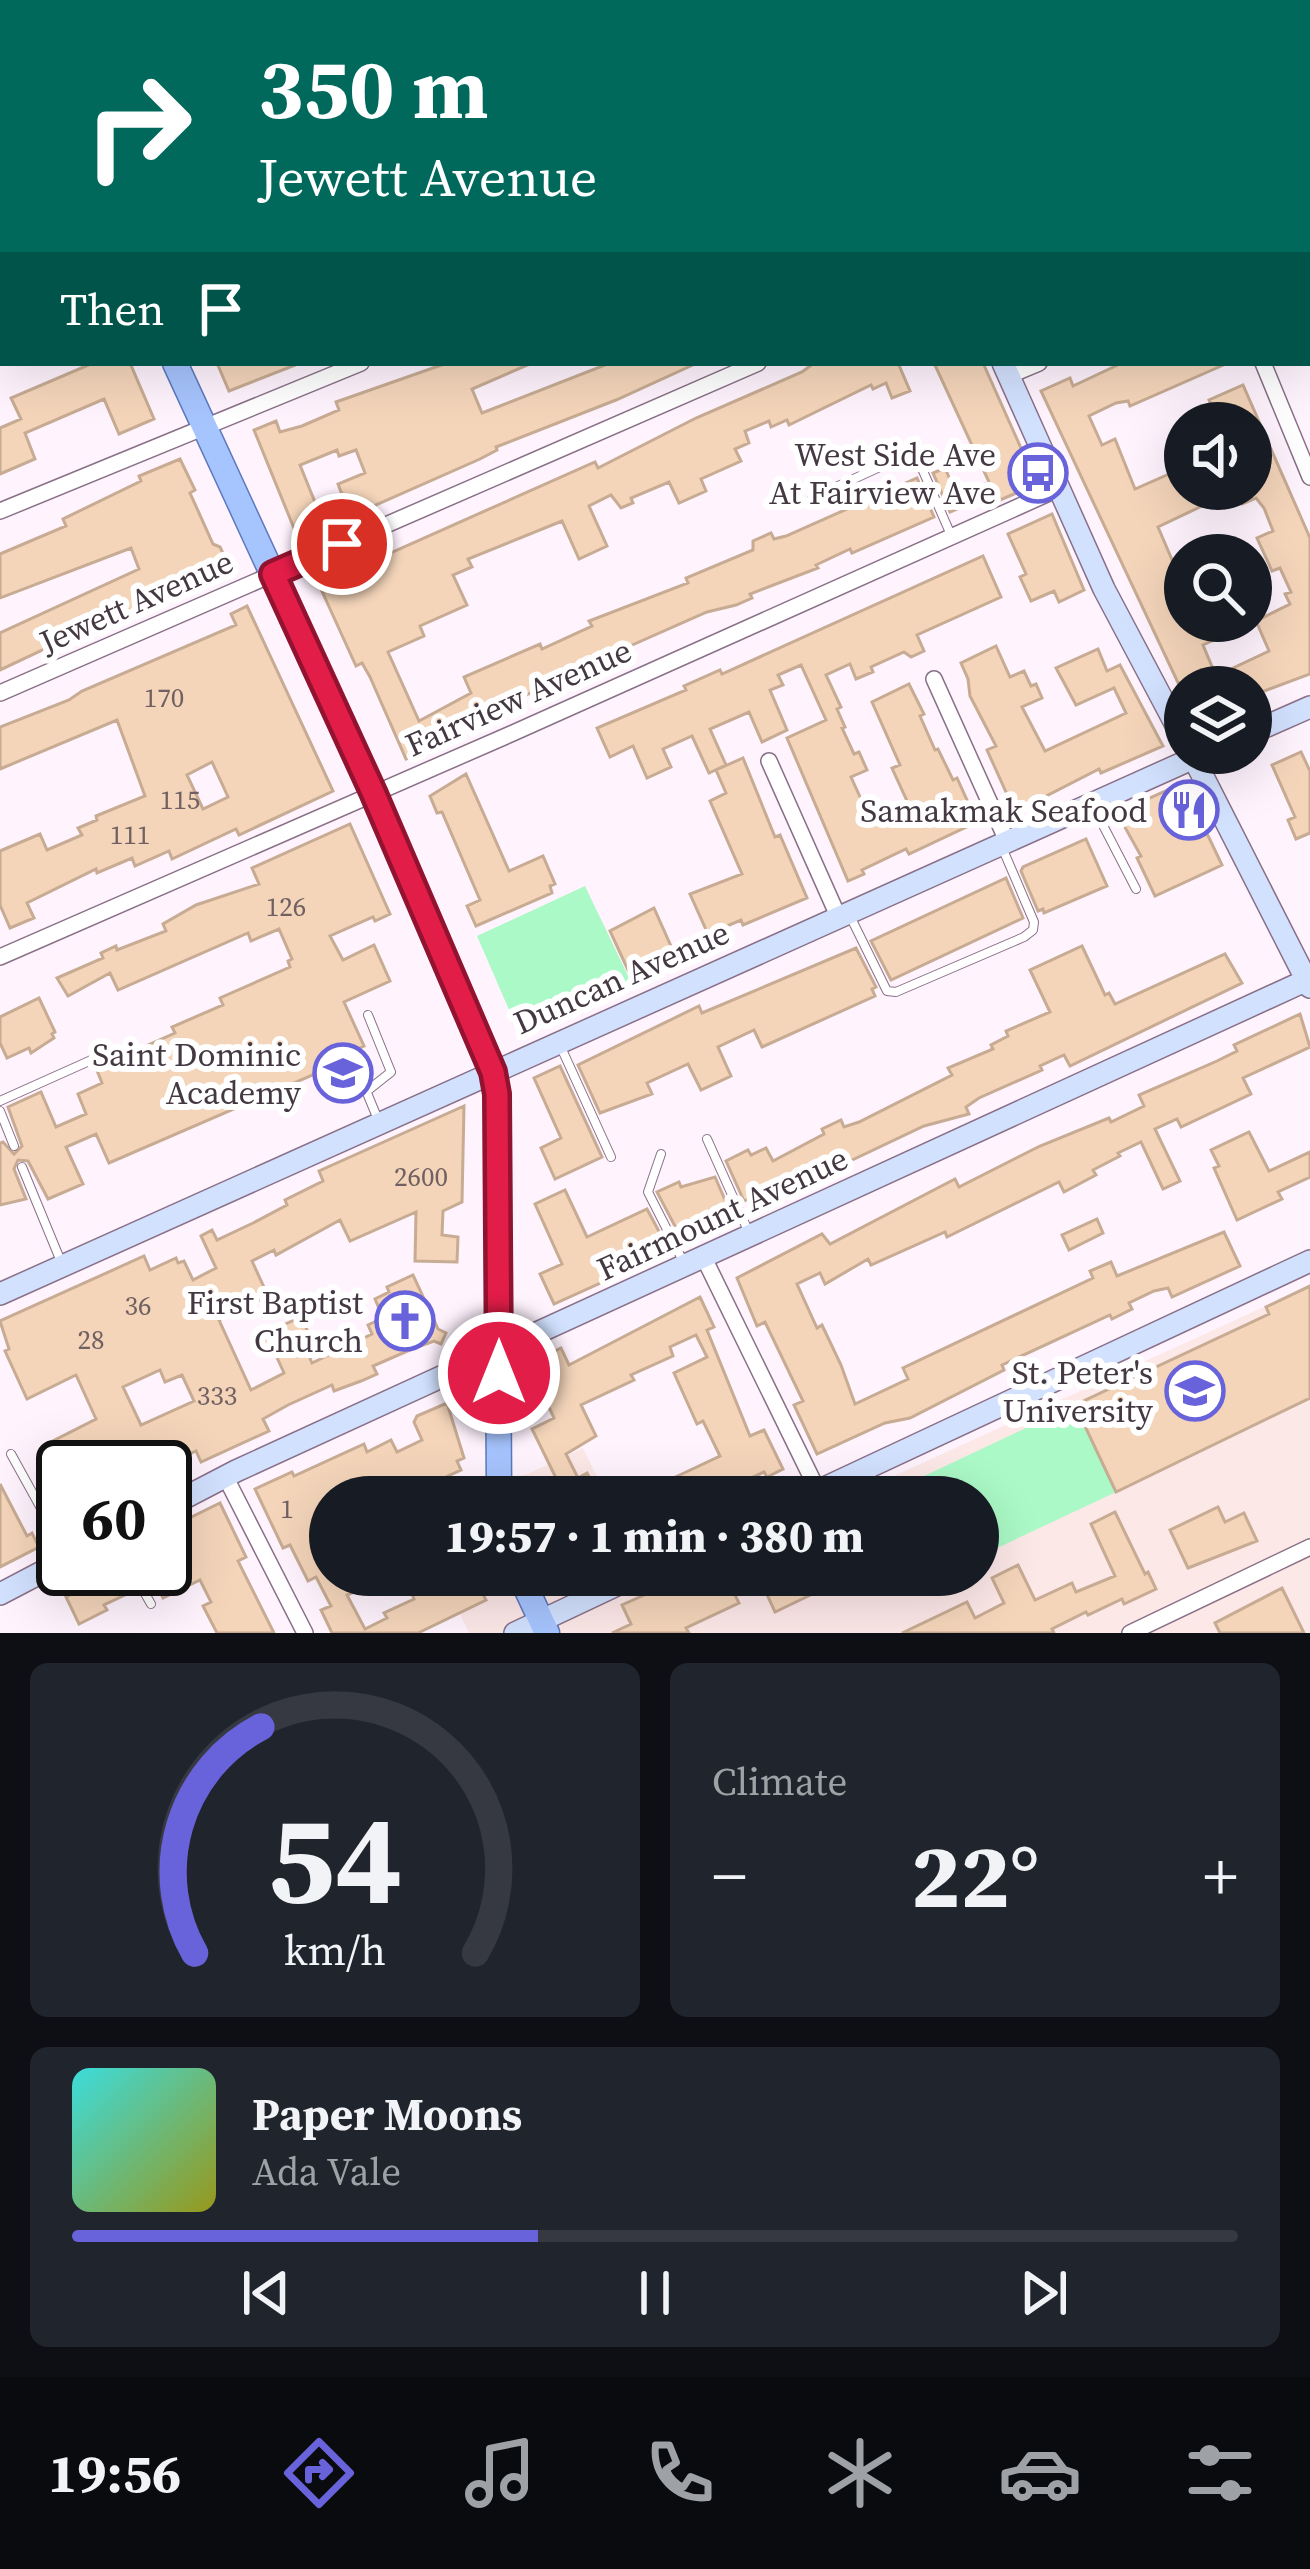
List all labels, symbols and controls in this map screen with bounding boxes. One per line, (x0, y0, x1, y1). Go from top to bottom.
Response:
text: 350 m (258, 31, 489, 146)
icon: right (60, 48, 216, 204)
text: Jewett Avenue (258, 140, 597, 214)
icon: arrive (188, 276, 254, 342)
text: Then (60, 278, 164, 340)
map controls (1164, 402, 1272, 774)
button: sound (1164, 402, 1272, 510)
place label: West Side Ave At Fairview Ave (769, 432, 996, 515)
bus stop icon: West Side Ave At Fairview Ave (1007, 442, 1069, 504)
pin (291, 493, 393, 595)
icon: arrive (309, 511, 375, 577)
button: search (1164, 534, 1272, 642)
street label: Jewett Avenue (31, 539, 240, 665)
street label: Fairview Avenue (398, 627, 638, 767)
button: layers (1164, 666, 1272, 774)
house number: 170 (144, 679, 184, 716)
restaurant icon: Samakmak Seafood (1158, 779, 1220, 841)
house number: 115 (160, 781, 200, 818)
place label: Samakmak Seafood (860, 788, 1147, 833)
house number: 111 (110, 816, 150, 853)
house number: 126 (266, 888, 306, 925)
street label: Duncan Avenue (506, 910, 736, 1045)
place label: Saint Dominic Academy (92, 1032, 301, 1115)
school or university icon: Saint Dominic Academy (312, 1042, 374, 1104)
street label: Fairmount Avenue (590, 1136, 855, 1291)
house number: 2600 (394, 1158, 448, 1195)
place label: First Baptist Church (187, 1280, 363, 1363)
house number: 36 (125, 1287, 152, 1324)
church icon: First Baptist Church (374, 1290, 436, 1352)
position arrow (436, 1310, 562, 1436)
house number: 28 (78, 1321, 105, 1358)
place label: St. Peter's University (1002, 1350, 1153, 1433)
school or university icon: St. Peter's University (1164, 1360, 1226, 1422)
house number: 333 (197, 1377, 237, 1414)
speed limit sign: 60 (36, 1440, 192, 1596)
house number: 1 (280, 1490, 294, 1527)
text: 19:57 · 1 min · 380 m (444, 1505, 864, 1567)
text: Climate (712, 1755, 847, 1808)
text: 54 (267, 1773, 403, 1944)
text: 22° (911, 1814, 1039, 1937)
text: − (712, 1831, 747, 1921)
text: + (1203, 1831, 1238, 1921)
text: km/h (284, 1921, 386, 1979)
text: Paper Moons (252, 2083, 522, 2145)
text: Ada Vale (252, 2145, 401, 2198)
icon: previous (233, 2260, 299, 2326)
icon: pause (622, 2260, 688, 2326)
icon: next (1011, 2260, 1077, 2326)
icon: directions (277, 2431, 361, 2515)
icon: music (458, 2431, 542, 2515)
icon: phone (638, 2431, 722, 2515)
icon: climate (818, 2431, 902, 2515)
icon: car (998, 2431, 1082, 2515)
icon: filters (1178, 2431, 1262, 2515)
text: 19:56 (48, 2436, 181, 2510)

